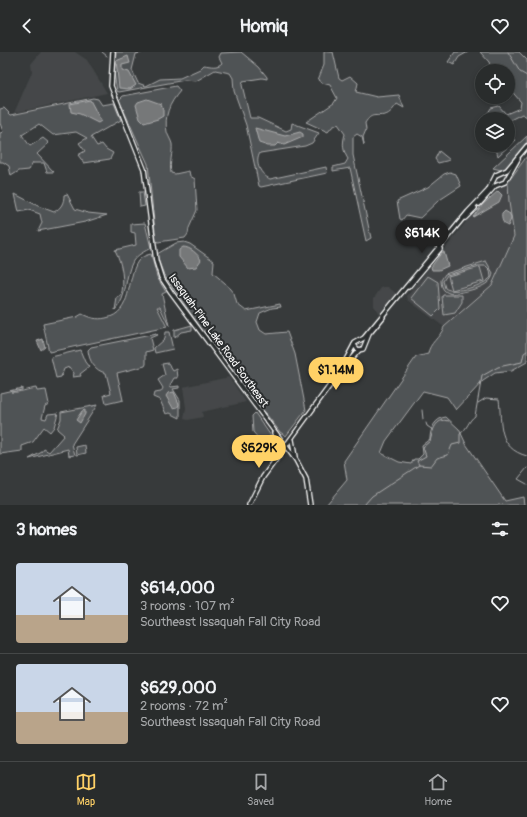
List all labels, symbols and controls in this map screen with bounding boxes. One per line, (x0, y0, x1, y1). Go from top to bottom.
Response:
icon: back (16, 15, 38, 37)
text: Homiq (239, 15, 288, 38)
icon: heart (489, 15, 511, 37)
map controls (475, 64, 515, 152)
button: locate (475, 64, 515, 104)
button: layers (475, 112, 515, 152)
pin: $614K (394, 220, 450, 254)
text: $614K (404, 225, 440, 241)
street label: Issaquah-Pine Lake Road Southeast (166, 271, 272, 410)
pin: $1.14M (303, 357, 369, 391)
text: $1.14M (318, 362, 354, 378)
pin: $629K (231, 435, 287, 469)
text: $629K (241, 440, 277, 456)
icon: filters (489, 518, 511, 540)
text: 3 homes (16, 519, 77, 540)
text: $614,000 (140, 577, 215, 598)
icon: home (48, 579, 96, 627)
icon: heart (489, 592, 511, 614)
text: 3 rooms · 107 m² (140, 598, 235, 614)
text: Southeast Issaquah Fall City Road (140, 614, 321, 630)
text: $629,000 (140, 677, 217, 698)
icon: home (48, 680, 96, 728)
icon: heart (489, 693, 511, 715)
text: 2 rooms · 72 m² (140, 698, 228, 714)
text: Southeast Issaquah Fall City Road (140, 714, 321, 730)
tab: Map (75, 771, 97, 808)
tab: Saved (247, 771, 274, 808)
tab: Home (424, 771, 452, 808)

